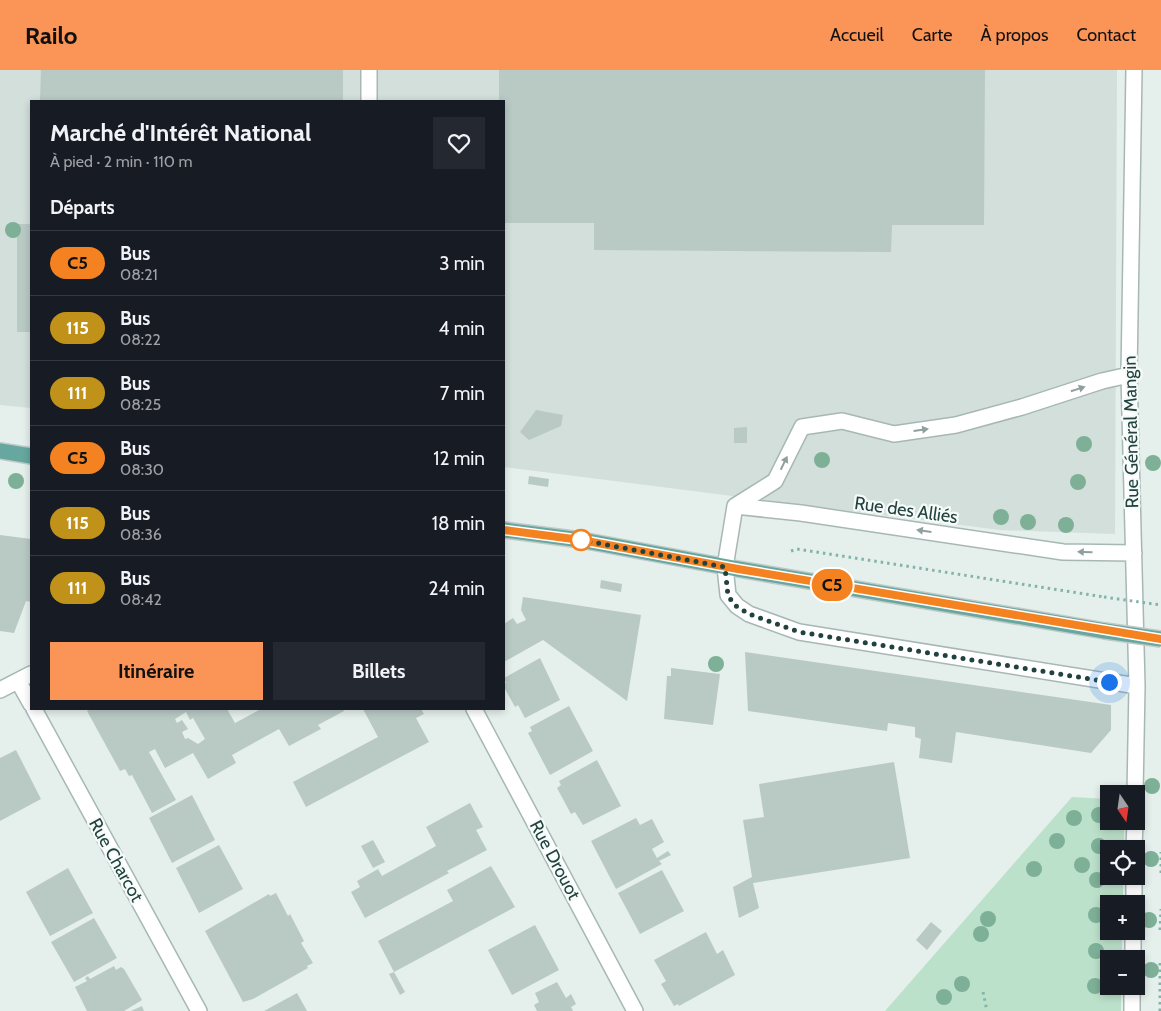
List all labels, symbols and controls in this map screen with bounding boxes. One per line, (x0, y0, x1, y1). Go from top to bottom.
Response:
text: Railo (25, 21, 78, 50)
text: Accueil (830, 24, 884, 46)
text: Carte (912, 24, 952, 46)
text: À propos (980, 24, 1048, 46)
text: Contact (1076, 24, 1136, 46)
button: heart (433, 117, 485, 169)
text: Marché d'Intérêt National (50, 118, 311, 147)
text: À pied · 2 min · 110 m (50, 152, 192, 171)
text: Départs (50, 196, 115, 219)
text: Bus (120, 242, 150, 265)
text: C5 (67, 252, 88, 274)
text: 3 min (439, 252, 485, 275)
text: 08:21 (120, 265, 158, 284)
text: Bus (120, 307, 150, 330)
text: 115 (66, 317, 89, 339)
text: 4 min (438, 317, 485, 340)
text: 08:22 (120, 330, 161, 349)
street label: Rue Général Mangin (1119, 355, 1143, 509)
text: Bus (120, 372, 150, 395)
text: 111 (68, 382, 87, 404)
text: 7 min (440, 382, 485, 405)
one-way arrow (1071, 384, 1086, 392)
text: 08:25 (120, 395, 161, 414)
one-way arrow (914, 426, 930, 434)
text: Bus (120, 437, 150, 460)
text: C5 (67, 447, 88, 469)
text: 12 min (433, 447, 485, 470)
one-way arrow (779, 456, 788, 471)
text: 08:30 (120, 460, 164, 479)
street label: Rue des Alliés (853, 492, 959, 528)
text: Bus (120, 502, 150, 525)
text: 115 (66, 512, 89, 534)
text: 18 min (432, 512, 485, 535)
text: 08:36 (120, 525, 162, 544)
one-way arrow (916, 527, 932, 535)
unlabelled marker (570, 529, 592, 551)
one-way arrow (1077, 548, 1093, 556)
text: Bus (120, 567, 150, 590)
line badge: C5 (810, 569, 854, 601)
text: C5 (822, 574, 842, 596)
text: 111 (68, 577, 87, 599)
text: 24 min (428, 577, 485, 600)
text: 08:42 (120, 590, 162, 609)
button: Itinéraire (50, 642, 263, 700)
button: Billets (273, 642, 485, 700)
your location (1097, 670, 1122, 695)
north arrow (1100, 785, 1145, 830)
map controls (1100, 785, 1145, 995)
street label: Rue Charcot (84, 814, 148, 906)
street label: Rue Drouot (525, 816, 585, 904)
button: locate (1100, 840, 1145, 885)
button: + (1100, 895, 1145, 940)
button: − (1100, 950, 1145, 995)

